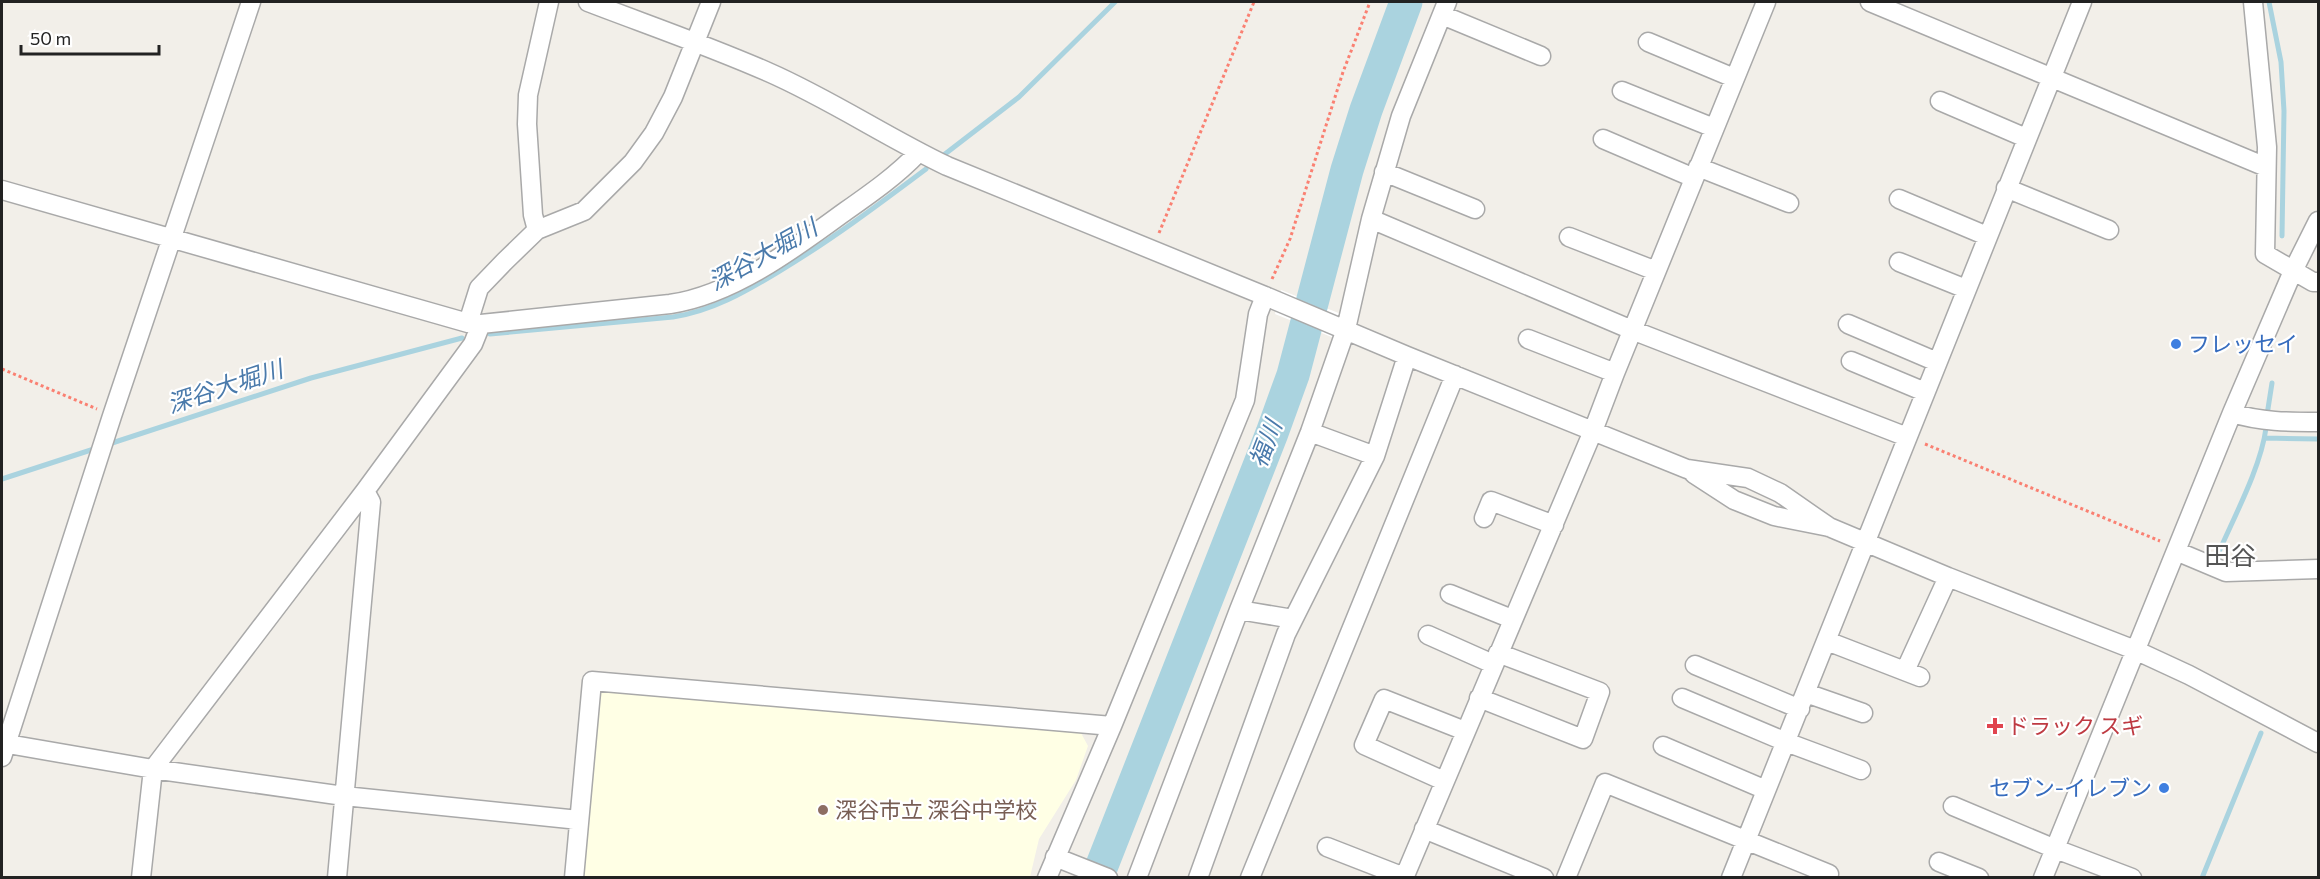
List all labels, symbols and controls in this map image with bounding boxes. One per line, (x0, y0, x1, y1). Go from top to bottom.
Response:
scale bar (21, 18, 159, 56)
text: 50 m (30, 27, 71, 49)
water label: 深谷大堀川 (703, 210, 824, 295)
place label: フレッセイ (2188, 330, 2298, 357)
marker: フレッセイ (2169, 337, 2183, 351)
water label: 深谷大堀川 (163, 352, 289, 418)
water label: 福川 (1242, 413, 1288, 471)
district label: 田谷 (2204, 539, 2256, 570)
place label: ドラック スギ (2007, 712, 2143, 739)
marker: ドラック スギ (1988, 719, 2002, 733)
place label: セブン-イレブン (1989, 774, 2152, 801)
marker: セブン-イレブン (2157, 781, 2171, 795)
place label: 深谷市立 深谷中学校 (835, 796, 1037, 823)
marker: 深谷市立 深谷中学校 (816, 803, 830, 817)

